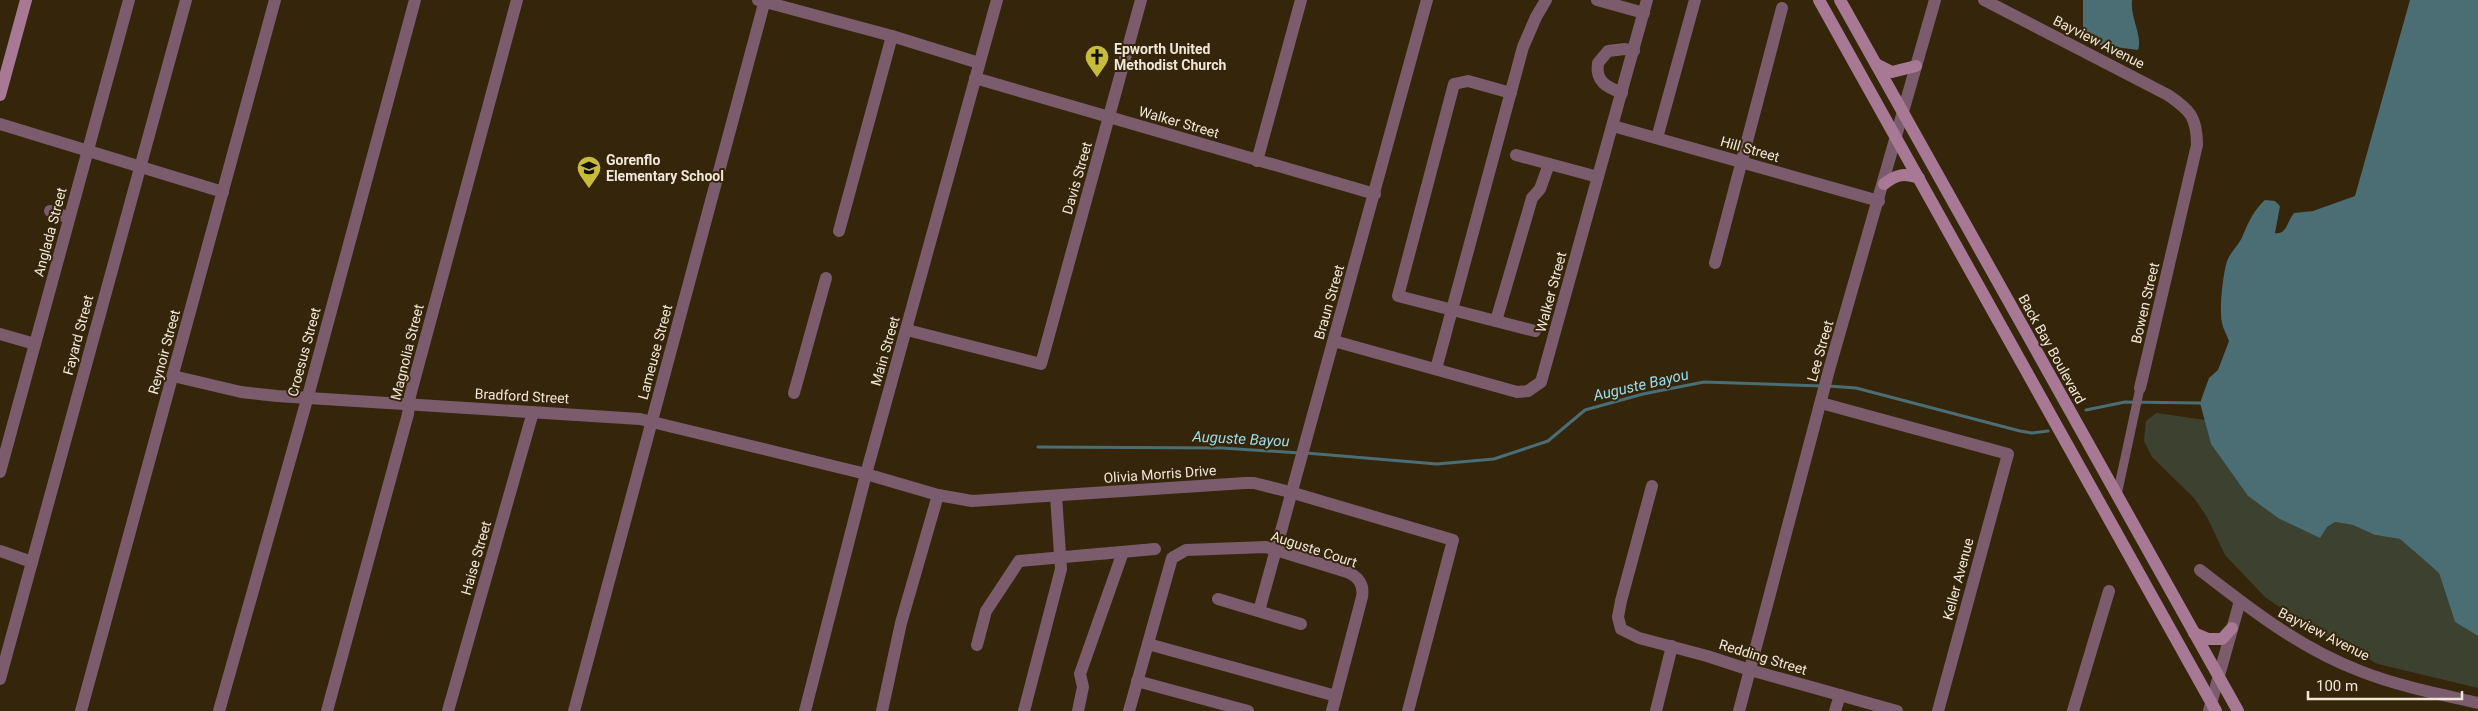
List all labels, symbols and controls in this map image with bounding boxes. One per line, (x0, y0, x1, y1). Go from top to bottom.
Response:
street label: Bayview Avenue (2051, 12, 2147, 72)
place label: Epworth United Methodist Church (1114, 41, 1226, 73)
church icon: Epworth United Methodist Church (1084, 44, 1110, 78)
street label: Walker Street (1137, 103, 1221, 141)
street label: Hill Street (1719, 133, 1782, 165)
street label: Davis Street (1059, 140, 1095, 216)
place label: Gorenflo Elementary School (606, 152, 724, 184)
school or university icon: Gorenflo Elementary School (576, 155, 602, 189)
street label: Anglada Street (30, 185, 70, 278)
street label: Walker Street (1533, 250, 1570, 334)
street label: Bowen Street (2128, 260, 2162, 345)
street label: Braun Street (1311, 263, 1347, 341)
street label: Back Bay Boulevard (2015, 292, 2089, 406)
street label: Fayard Street (60, 293, 96, 377)
street label: Magnolia Street (387, 302, 427, 402)
street label: Lameuse Street (635, 302, 675, 401)
street label: Croesus Street (284, 305, 324, 398)
street label: Reynoir Street (145, 308, 183, 396)
street label: Main Street (867, 314, 903, 388)
street label: Lee Street (1804, 318, 1836, 383)
water label: Auguste Bayou (1591, 365, 1690, 405)
street label: Bradford Street (474, 386, 570, 406)
water label: Auguste Bayou (1191, 427, 1290, 451)
street label: Olivia Morris Drive (1103, 462, 1217, 486)
street label: Haise Street (458, 519, 494, 597)
street label: Auguste Court (1269, 528, 1359, 571)
street label: Keller Avenue (1939, 536, 1977, 622)
street label: Bayview Avenue (2276, 604, 2372, 664)
street label: Redding Street (1717, 636, 1809, 678)
scale bar (2308, 668, 2462, 700)
text: 100 m (2316, 677, 2358, 695)

